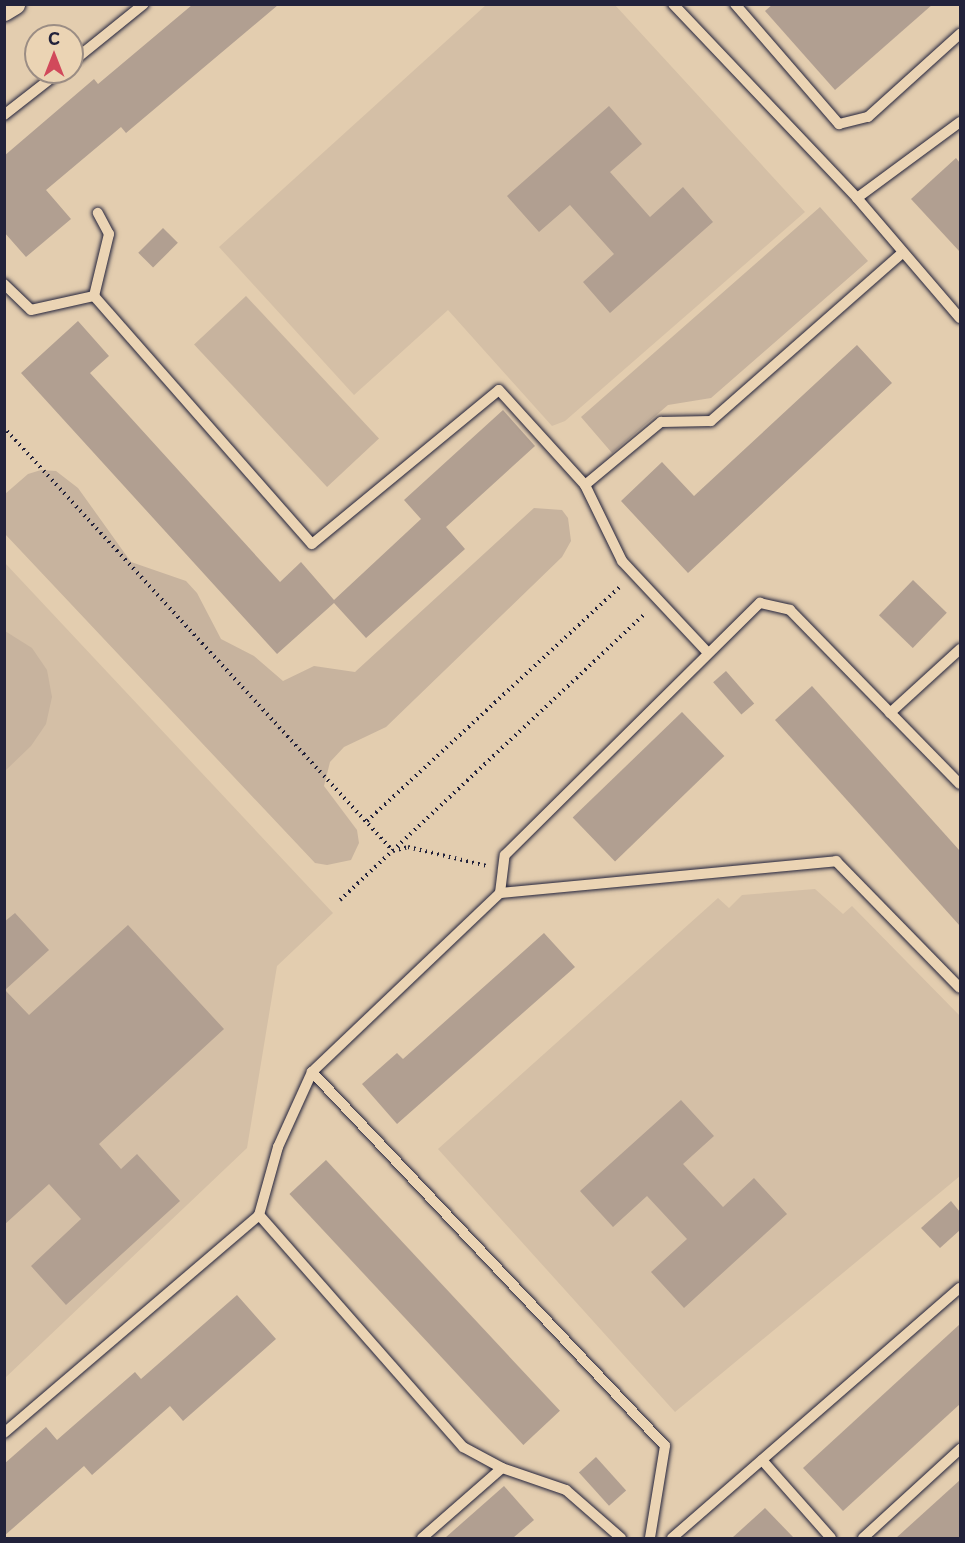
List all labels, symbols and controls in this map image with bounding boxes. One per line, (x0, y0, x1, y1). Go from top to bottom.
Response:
north arrow (24, 24, 84, 84)
text: С (48, 26, 60, 50)

